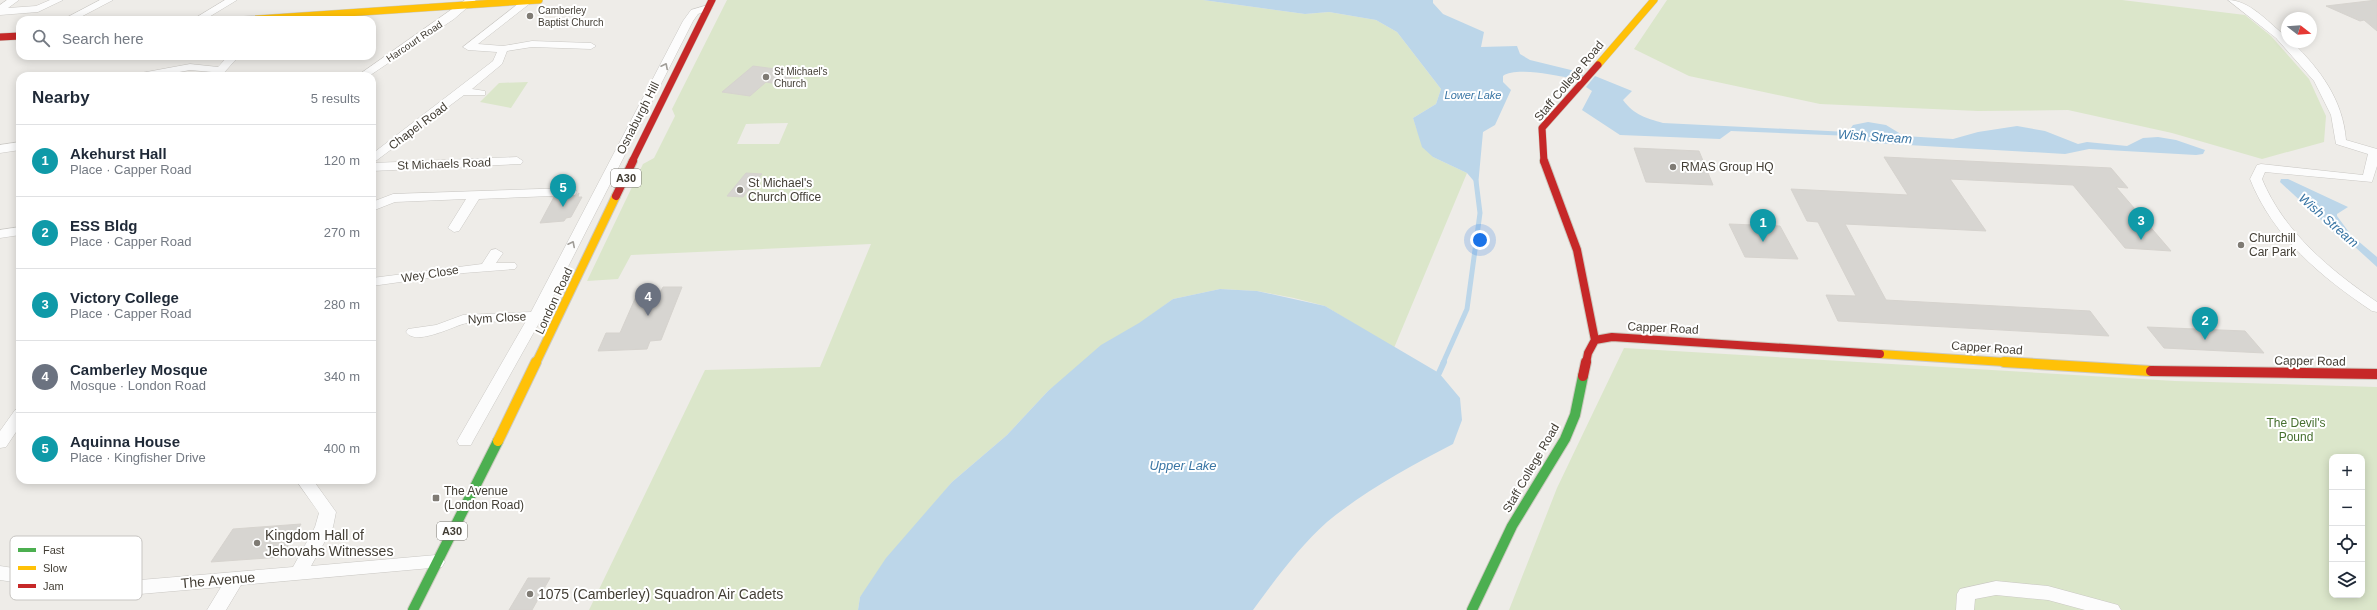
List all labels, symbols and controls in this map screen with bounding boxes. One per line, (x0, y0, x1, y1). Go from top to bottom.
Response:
place label: Camberley Baptist Church (538, 5, 604, 28)
marker: Camberley Baptist Church (525, 11, 535, 21)
north arrow (2281, 12, 2317, 48)
search box (16, 16, 376, 60)
street label: Harcourt Road (384, 19, 444, 64)
icon: search (30, 27, 52, 49)
text: Search here (62, 30, 144, 47)
street label: Staff College Road (1531, 38, 1607, 124)
one-way arrow (660, 63, 668, 71)
place label: St Michael's Church (774, 66, 828, 89)
marker: St Michael's Church (761, 72, 771, 82)
street label: Osnaburgh Hill (614, 79, 662, 157)
text: Nearby (32, 88, 90, 107)
water label: Lower Lake (1445, 89, 1501, 101)
text: 5 results (311, 91, 360, 106)
street label: Chapel Road (386, 99, 450, 153)
water label: Wish Stream (1837, 126, 1913, 147)
text: Akehurst Hall (70, 145, 167, 162)
text: 1 (41, 153, 49, 168)
text: 120 m (324, 153, 360, 168)
street label: St Michaels Road (397, 155, 491, 173)
place label: RMAS Group HQ (1681, 160, 1774, 174)
text: Place · Capper Road (70, 162, 191, 177)
marker: RMAS Group HQ (1668, 162, 1678, 172)
road number: A30 (611, 169, 641, 187)
pin: 5 (550, 174, 576, 207)
place label: St Michael's Church Office (748, 176, 821, 204)
marker: St Michael's Church Office (735, 185, 745, 195)
water label: Wish Stream (2296, 190, 2362, 251)
pin: 3 (2128, 207, 2154, 240)
pin: 1 (1750, 209, 1776, 242)
text: ESS Bldg (70, 217, 138, 234)
text: 2 (41, 225, 49, 240)
text: 270 m (324, 225, 360, 240)
your location (1470, 230, 1490, 250)
place label: Churchill Car Park (2249, 231, 2297, 259)
text: Place · Capper Road (70, 234, 191, 249)
marker: Churchill Car Park (2236, 240, 2246, 250)
one-way arrow (568, 241, 575, 248)
street label: Wey Close (400, 263, 460, 285)
street label: London Road (532, 265, 576, 337)
pin: 4 (635, 283, 661, 316)
text: Victory College (70, 289, 179, 306)
text: 3 (41, 297, 49, 312)
text: 280 m (324, 297, 360, 312)
text: Place · Capper Road (70, 306, 191, 321)
pin: 2 (2192, 307, 2218, 340)
street label: Nym Close (467, 309, 527, 327)
street label: Capper Road (1627, 319, 1699, 337)
street label: Capper Road (1951, 339, 2023, 357)
street label: Capper Road (2274, 353, 2346, 369)
text: Camberley Mosque (70, 361, 208, 378)
text: 4 (41, 369, 49, 384)
text: 340 m (324, 369, 360, 384)
text: Mosque · London Road (70, 378, 206, 393)
park label: The Devil's Pound (2267, 416, 2325, 444)
street label: Staff College Road (1500, 421, 1562, 515)
text: Aquinna House (70, 433, 180, 450)
text: 5 (41, 441, 49, 456)
text: 400 m (324, 441, 360, 456)
text: Place · Kingfisher Drive (70, 450, 206, 465)
map controls (2329, 454, 2365, 598)
button: + (2329, 454, 2365, 490)
water label: Upper Lake (1149, 458, 1217, 473)
place label: The Avenue (London Road) (444, 484, 524, 512)
button: − (2329, 490, 2365, 526)
marker: The Avenue (London Road) (431, 493, 441, 503)
road number: A30 (437, 522, 467, 540)
button: locate (2329, 526, 2365, 562)
place label: Kingdom Hall of Jehovahs Witnesses (265, 527, 393, 559)
legend (10, 536, 142, 600)
marker: Kingdom Hall of Jehovahs Witnesses (252, 538, 262, 548)
text: Fast (43, 544, 64, 556)
text: Slow (43, 562, 67, 574)
button: layers (2329, 562, 2365, 598)
street label: The Avenue (180, 569, 256, 591)
text: Jam (43, 580, 64, 592)
place label: 1075 (Camberley) Squadron Air Cadets (538, 586, 783, 602)
marker: 1075 (Camberley) Squadron Air Cadets (525, 589, 535, 599)

